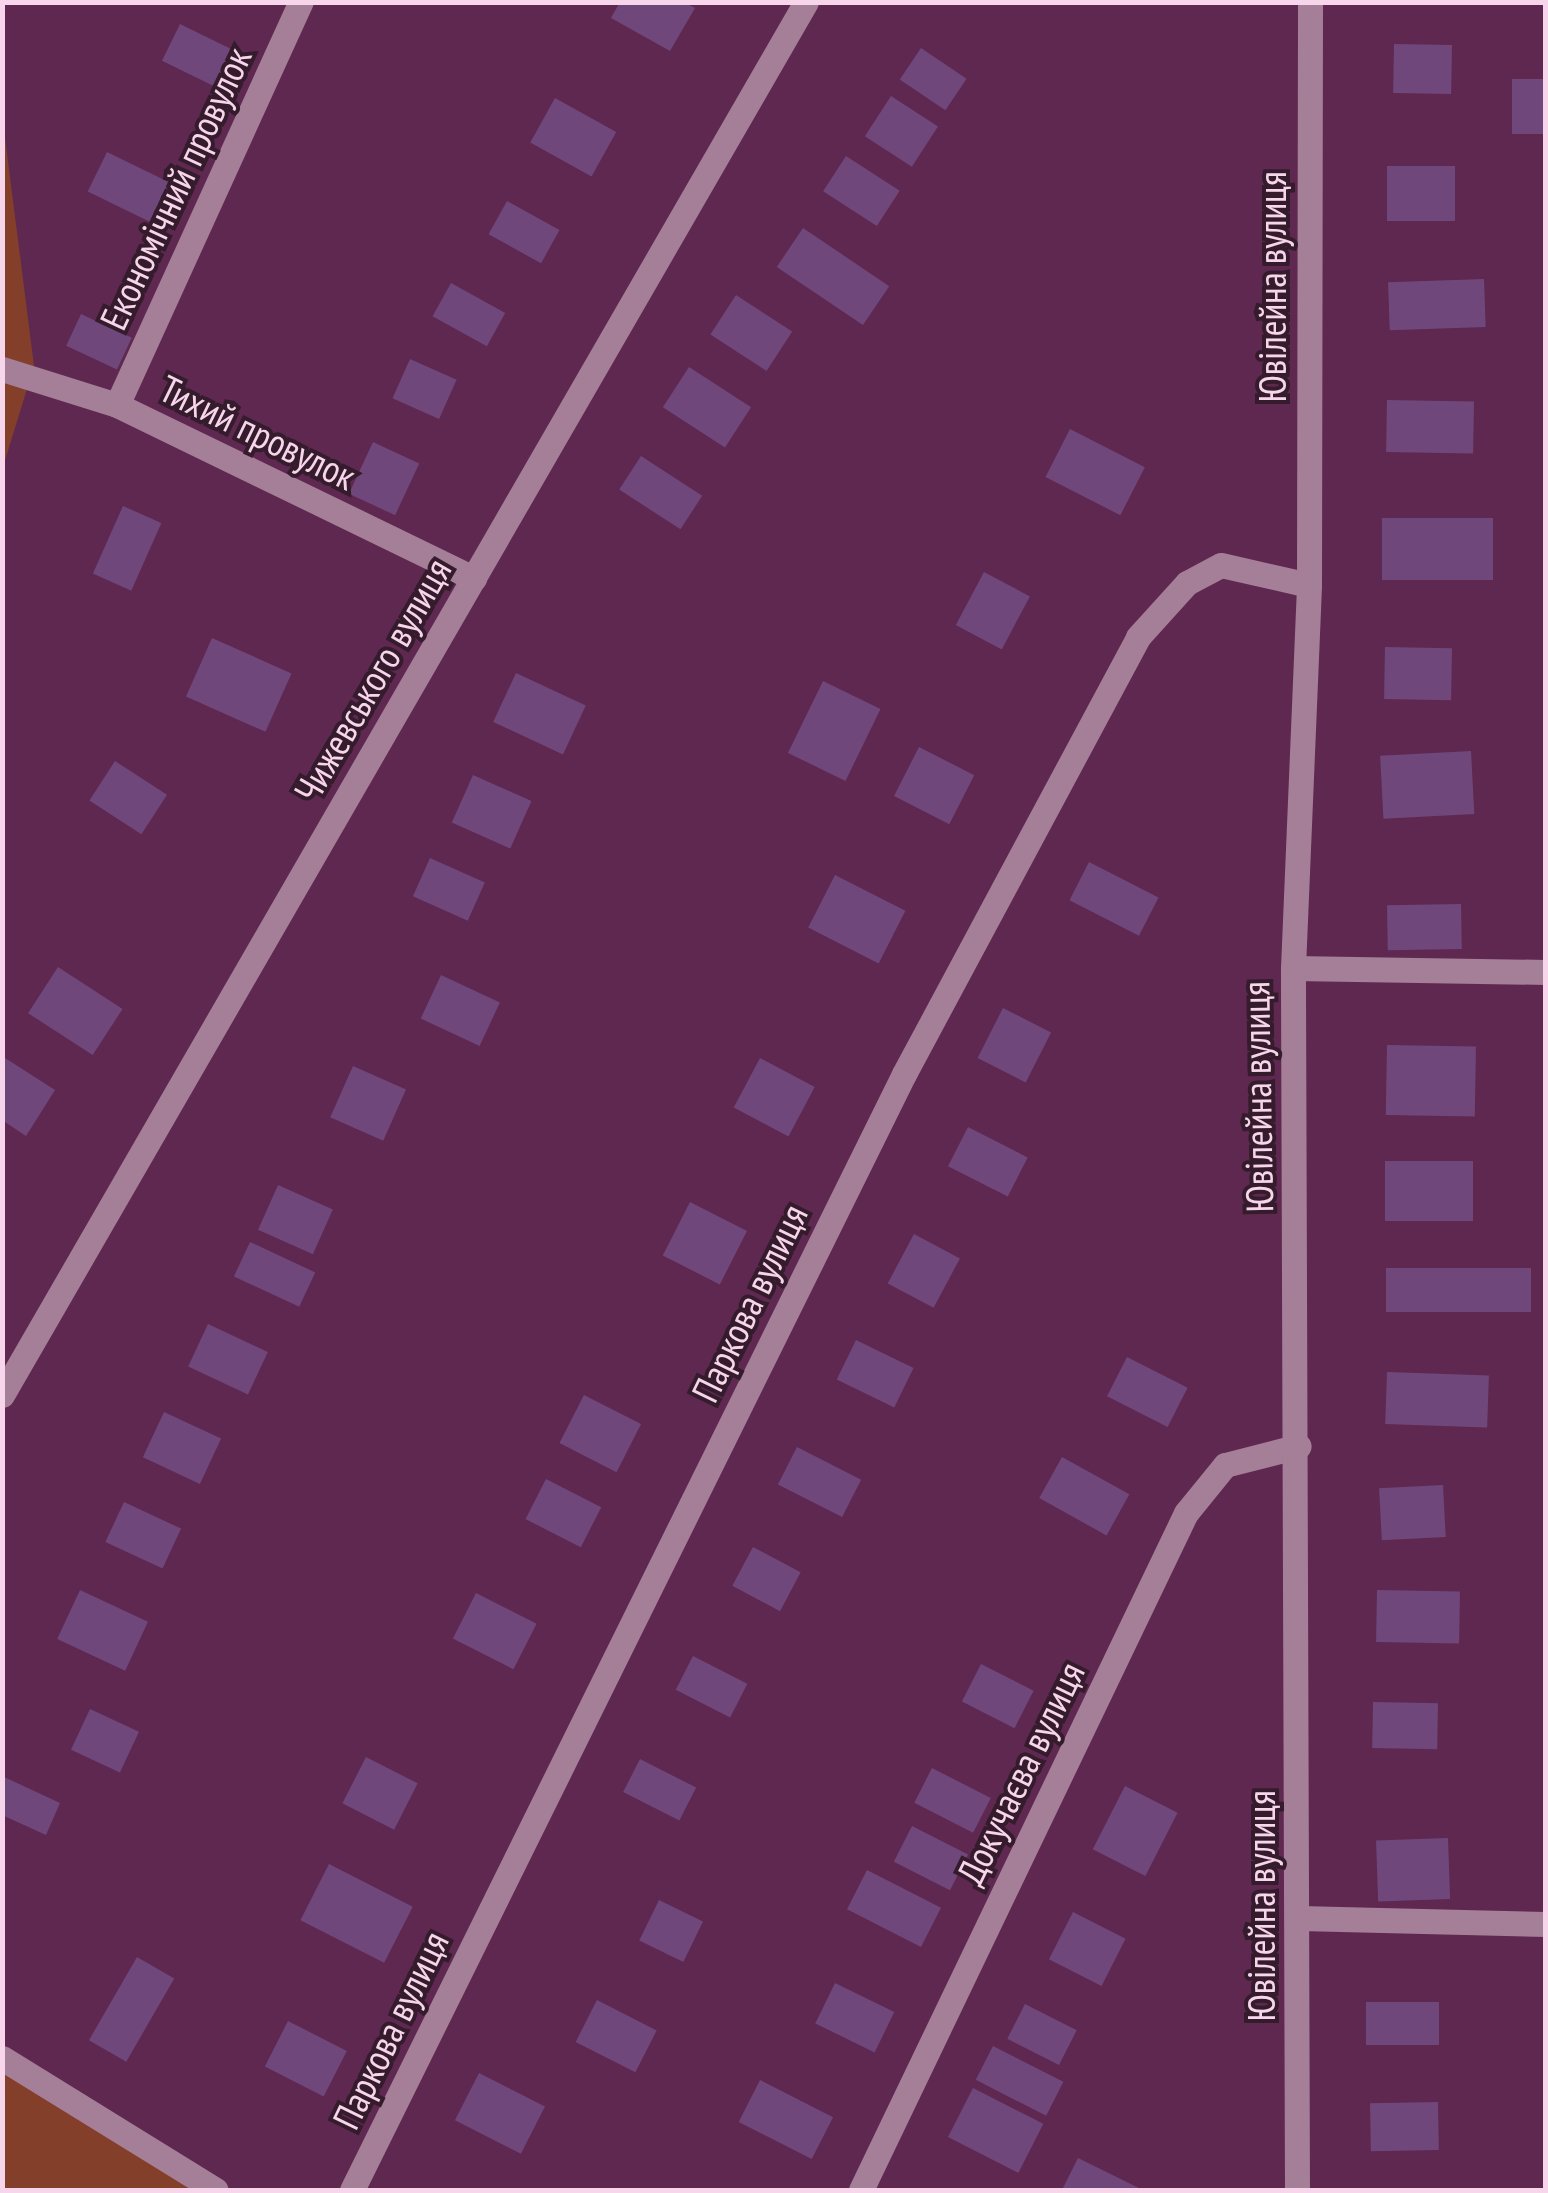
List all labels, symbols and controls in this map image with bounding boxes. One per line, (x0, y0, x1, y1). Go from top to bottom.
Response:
street label: Економічний провулок (90, 40, 260, 336)
street label: Ювілейна вулиця (1249, 171, 1295, 403)
street label: Тихий провулок (153, 365, 363, 499)
street label: Чижевського вулиця (284, 550, 460, 810)
street label: Ювілейна вулиця (1232, 981, 1282, 1213)
street label: Паркова вулиця (682, 1197, 816, 1409)
street label: Докучаєва вулиця (947, 1655, 1093, 1891)
street label: Ювілейна вулиця (1238, 1790, 1284, 2022)
street label: Паркова вулиця (323, 1924, 457, 2136)

